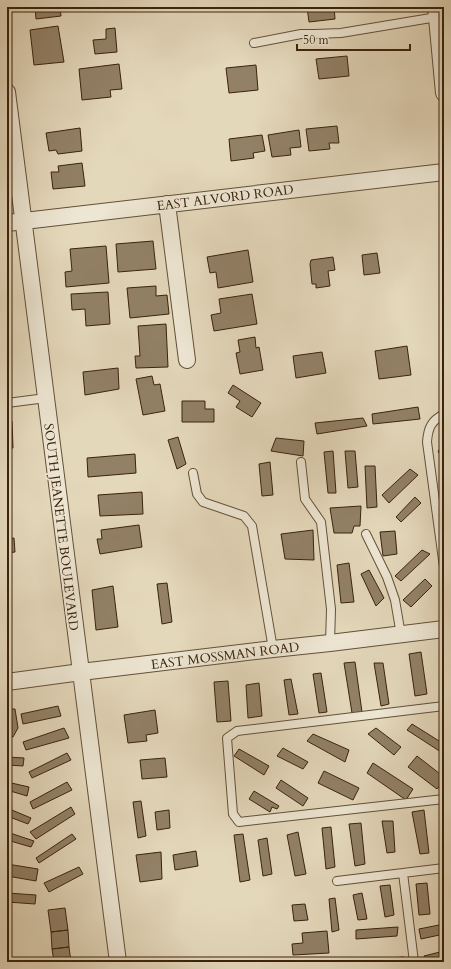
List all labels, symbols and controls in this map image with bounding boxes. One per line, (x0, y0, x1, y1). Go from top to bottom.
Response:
scale bar (297, 26, 410, 52)
text: 50 m (303, 32, 330, 48)
street label: EAST ALVORD ROAD (156, 181, 295, 215)
street label: SOUTH JEANETTE BOULEVARD (39, 423, 83, 632)
street label: EAST MOSSMAN ROAD (150, 638, 300, 674)

